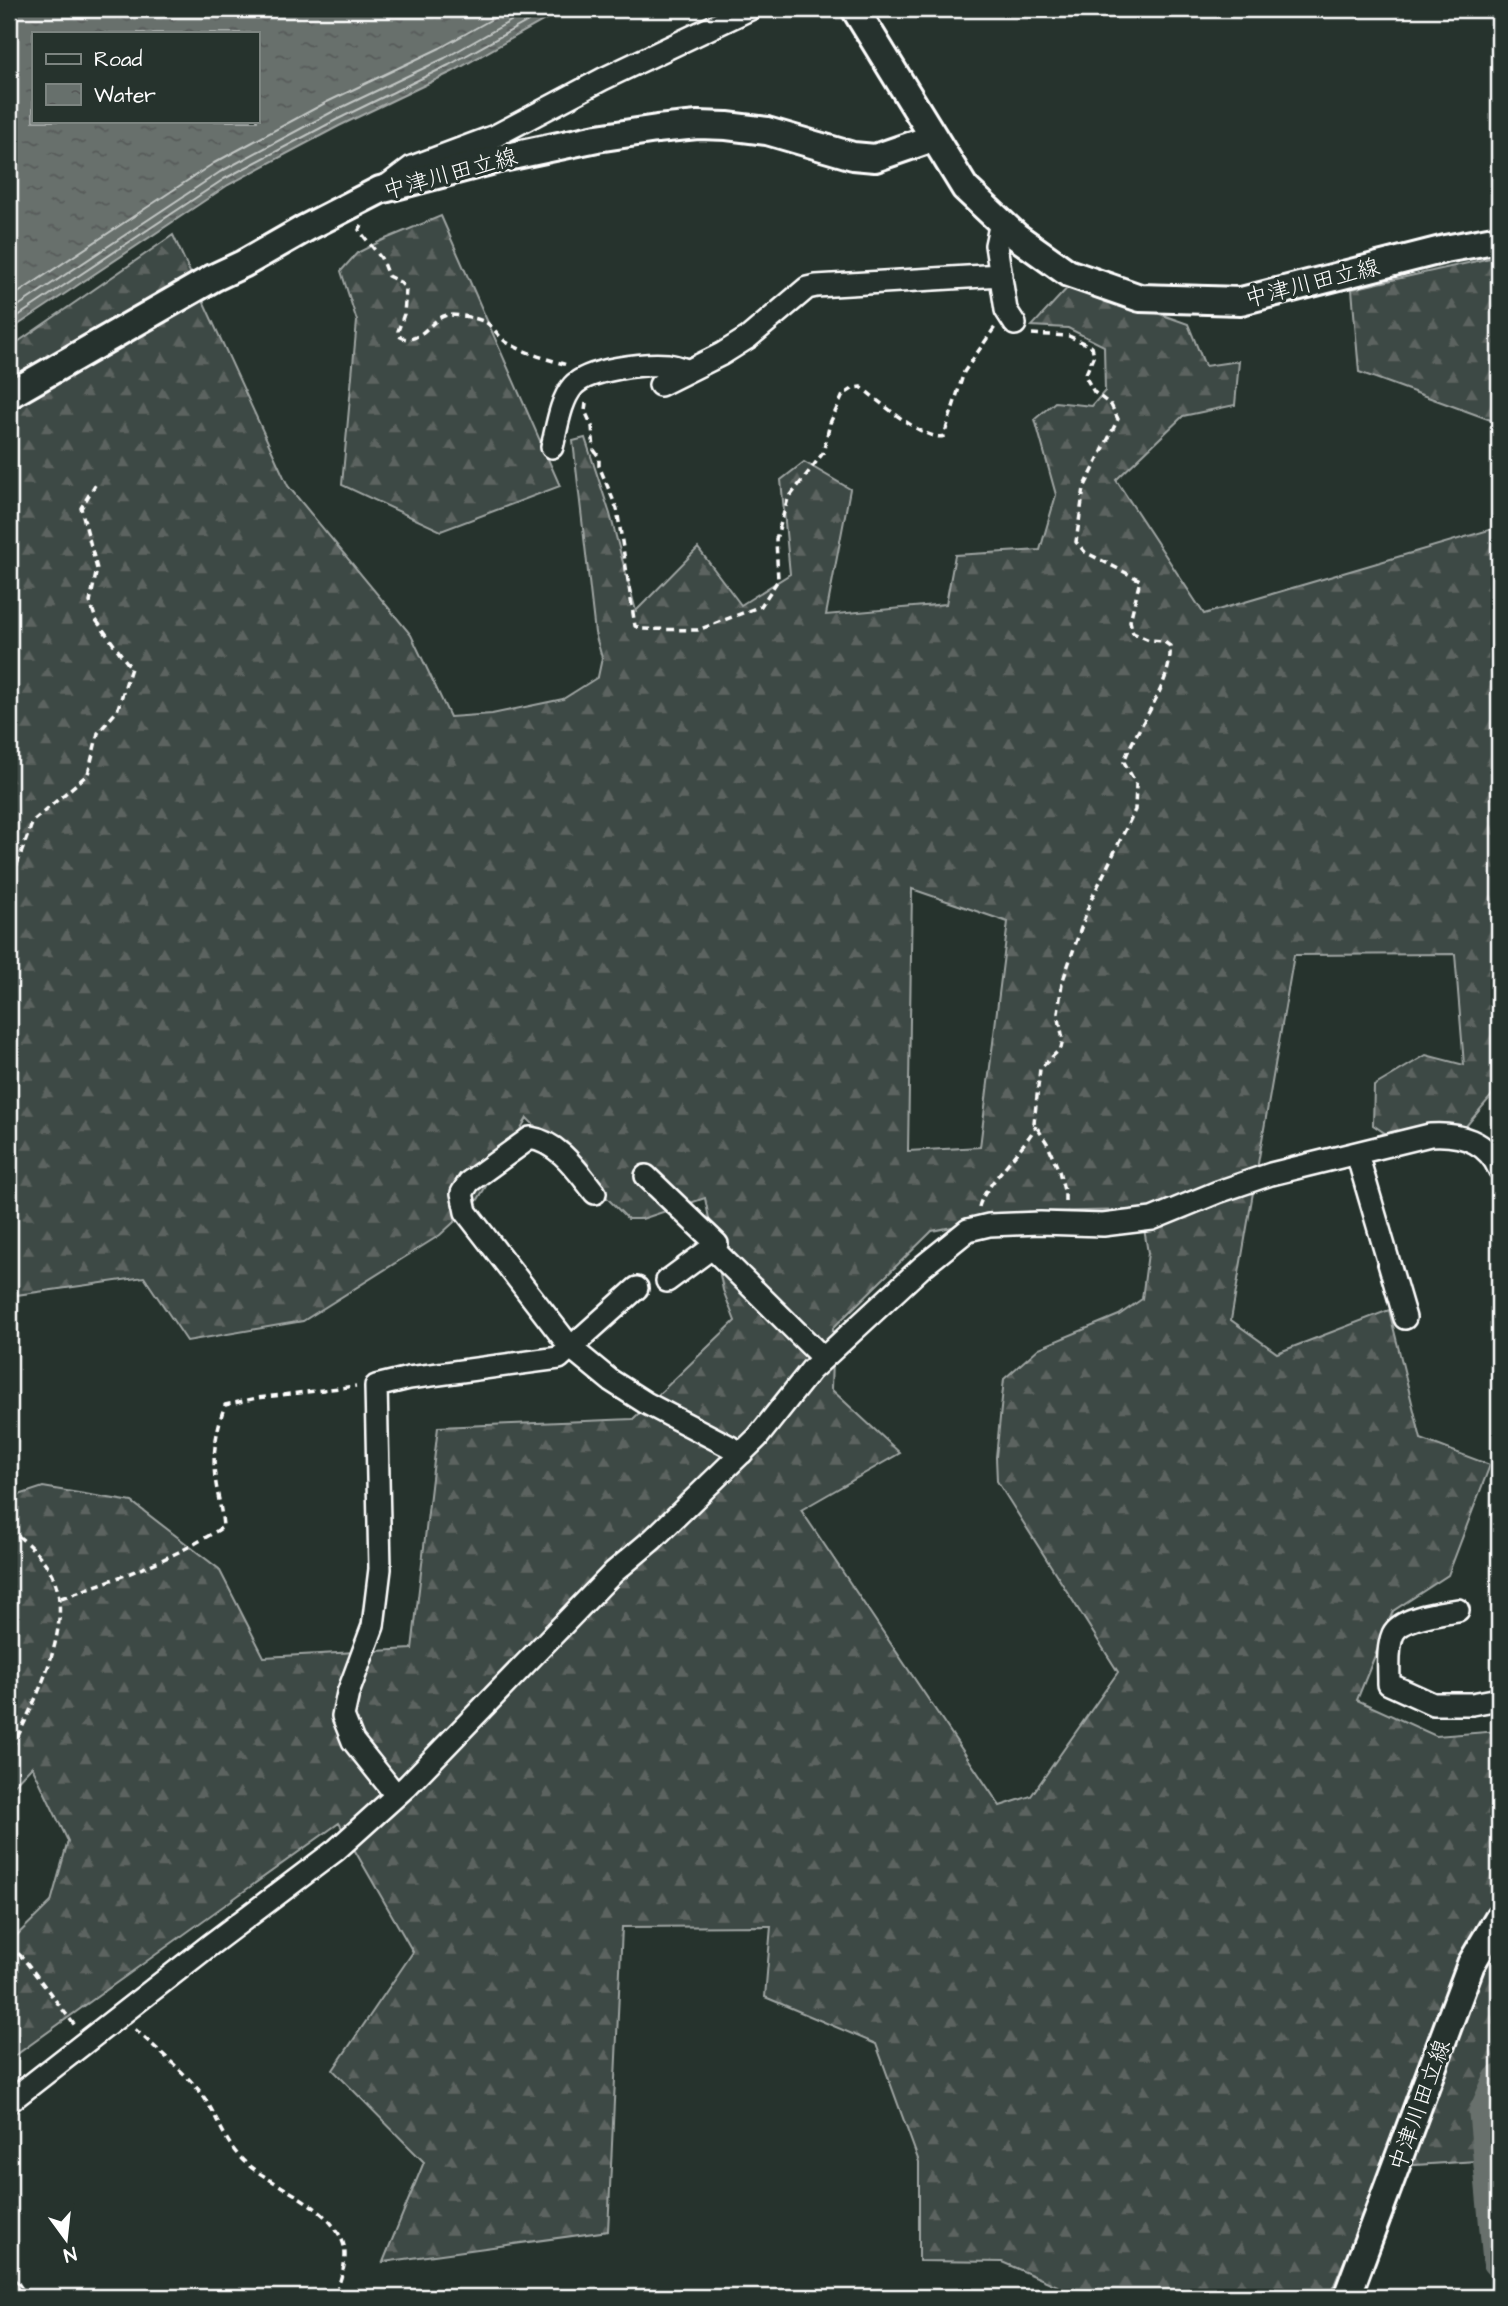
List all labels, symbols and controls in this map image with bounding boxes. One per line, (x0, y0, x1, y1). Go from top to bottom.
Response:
legend (32, 32, 259, 122)
text: Road (94, 45, 142, 74)
text: Water (94, 81, 156, 110)
street label: 中津川田立線 (379, 141, 521, 207)
street label: 中津川田立線 (1241, 251, 1383, 315)
street label: 中津川田立線 (1381, 2035, 1459, 2176)
north arrow (32, 2204, 102, 2274)
text: N (61, 2239, 79, 2269)

